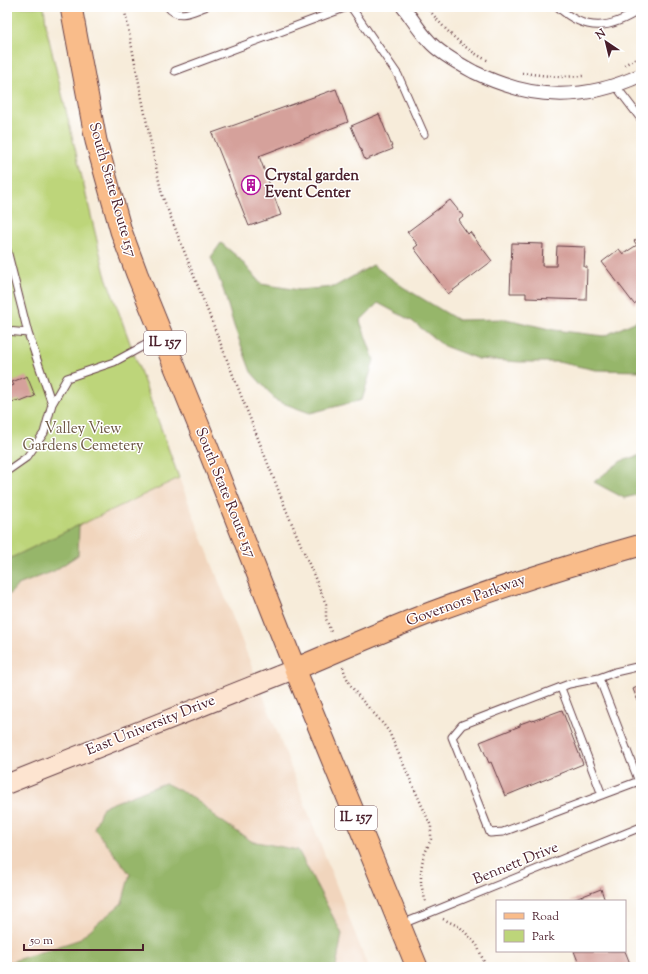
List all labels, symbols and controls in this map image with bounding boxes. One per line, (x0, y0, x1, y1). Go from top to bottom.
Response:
north arrow (586, 22, 626, 62)
text: N (592, 25, 609, 44)
street label: South State Route 157 (83, 120, 141, 260)
place label: Crystal garden Event Center (265, 166, 359, 204)
building icon: Crystal garden Event Center (240, 174, 262, 196)
road number: IL 157 (144, 331, 186, 355)
park label: Valley View Gardens Cemetery (23, 419, 144, 457)
street label: South State Route 157 (189, 424, 261, 562)
street label: Governors Parkway (403, 569, 529, 632)
street label: East University Drive (83, 691, 219, 761)
road number: IL 157 (335, 806, 377, 830)
street label: Bennett Drive (470, 837, 562, 891)
legend (496, 900, 626, 952)
text: Road (532, 908, 559, 926)
scale bar (24, 926, 143, 952)
text: Park (532, 928, 555, 946)
text: 50 m (29, 932, 53, 950)

